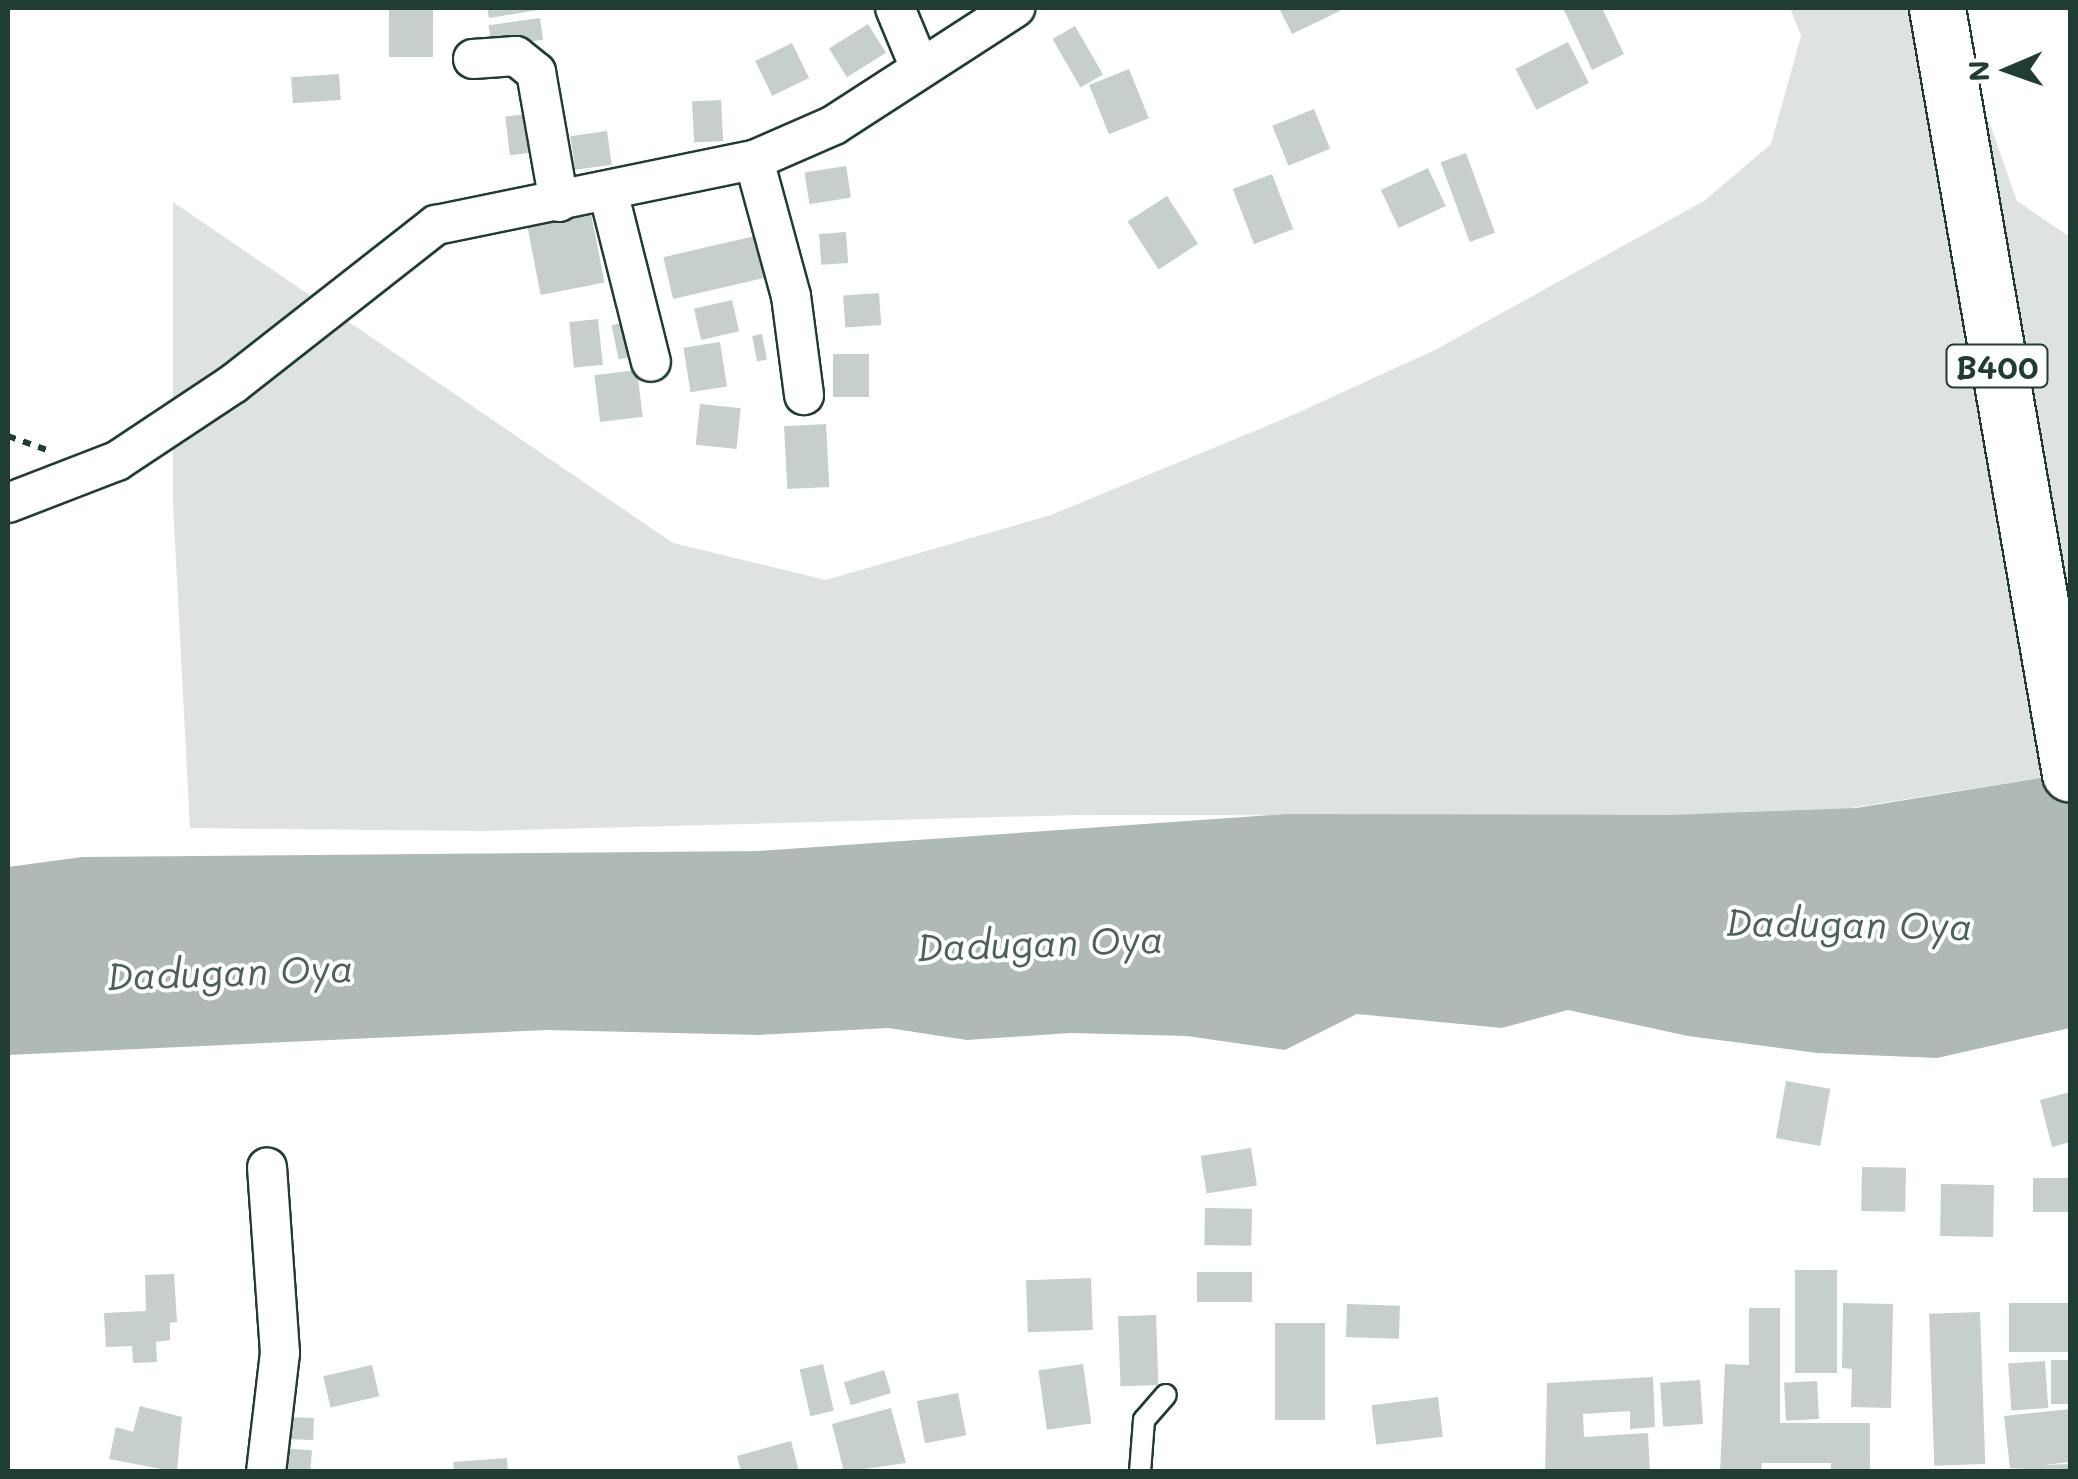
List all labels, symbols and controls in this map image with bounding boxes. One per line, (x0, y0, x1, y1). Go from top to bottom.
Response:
north arrow (1958, 20, 2058, 120)
text: N (1960, 60, 1996, 82)
road number: B400 (1944, 339, 2050, 393)
water label: Dadugan Oya (1725, 899, 1973, 949)
water label: Dadugan Oya (916, 916, 1164, 970)
water label: Dadugan Oya (106, 945, 354, 999)

